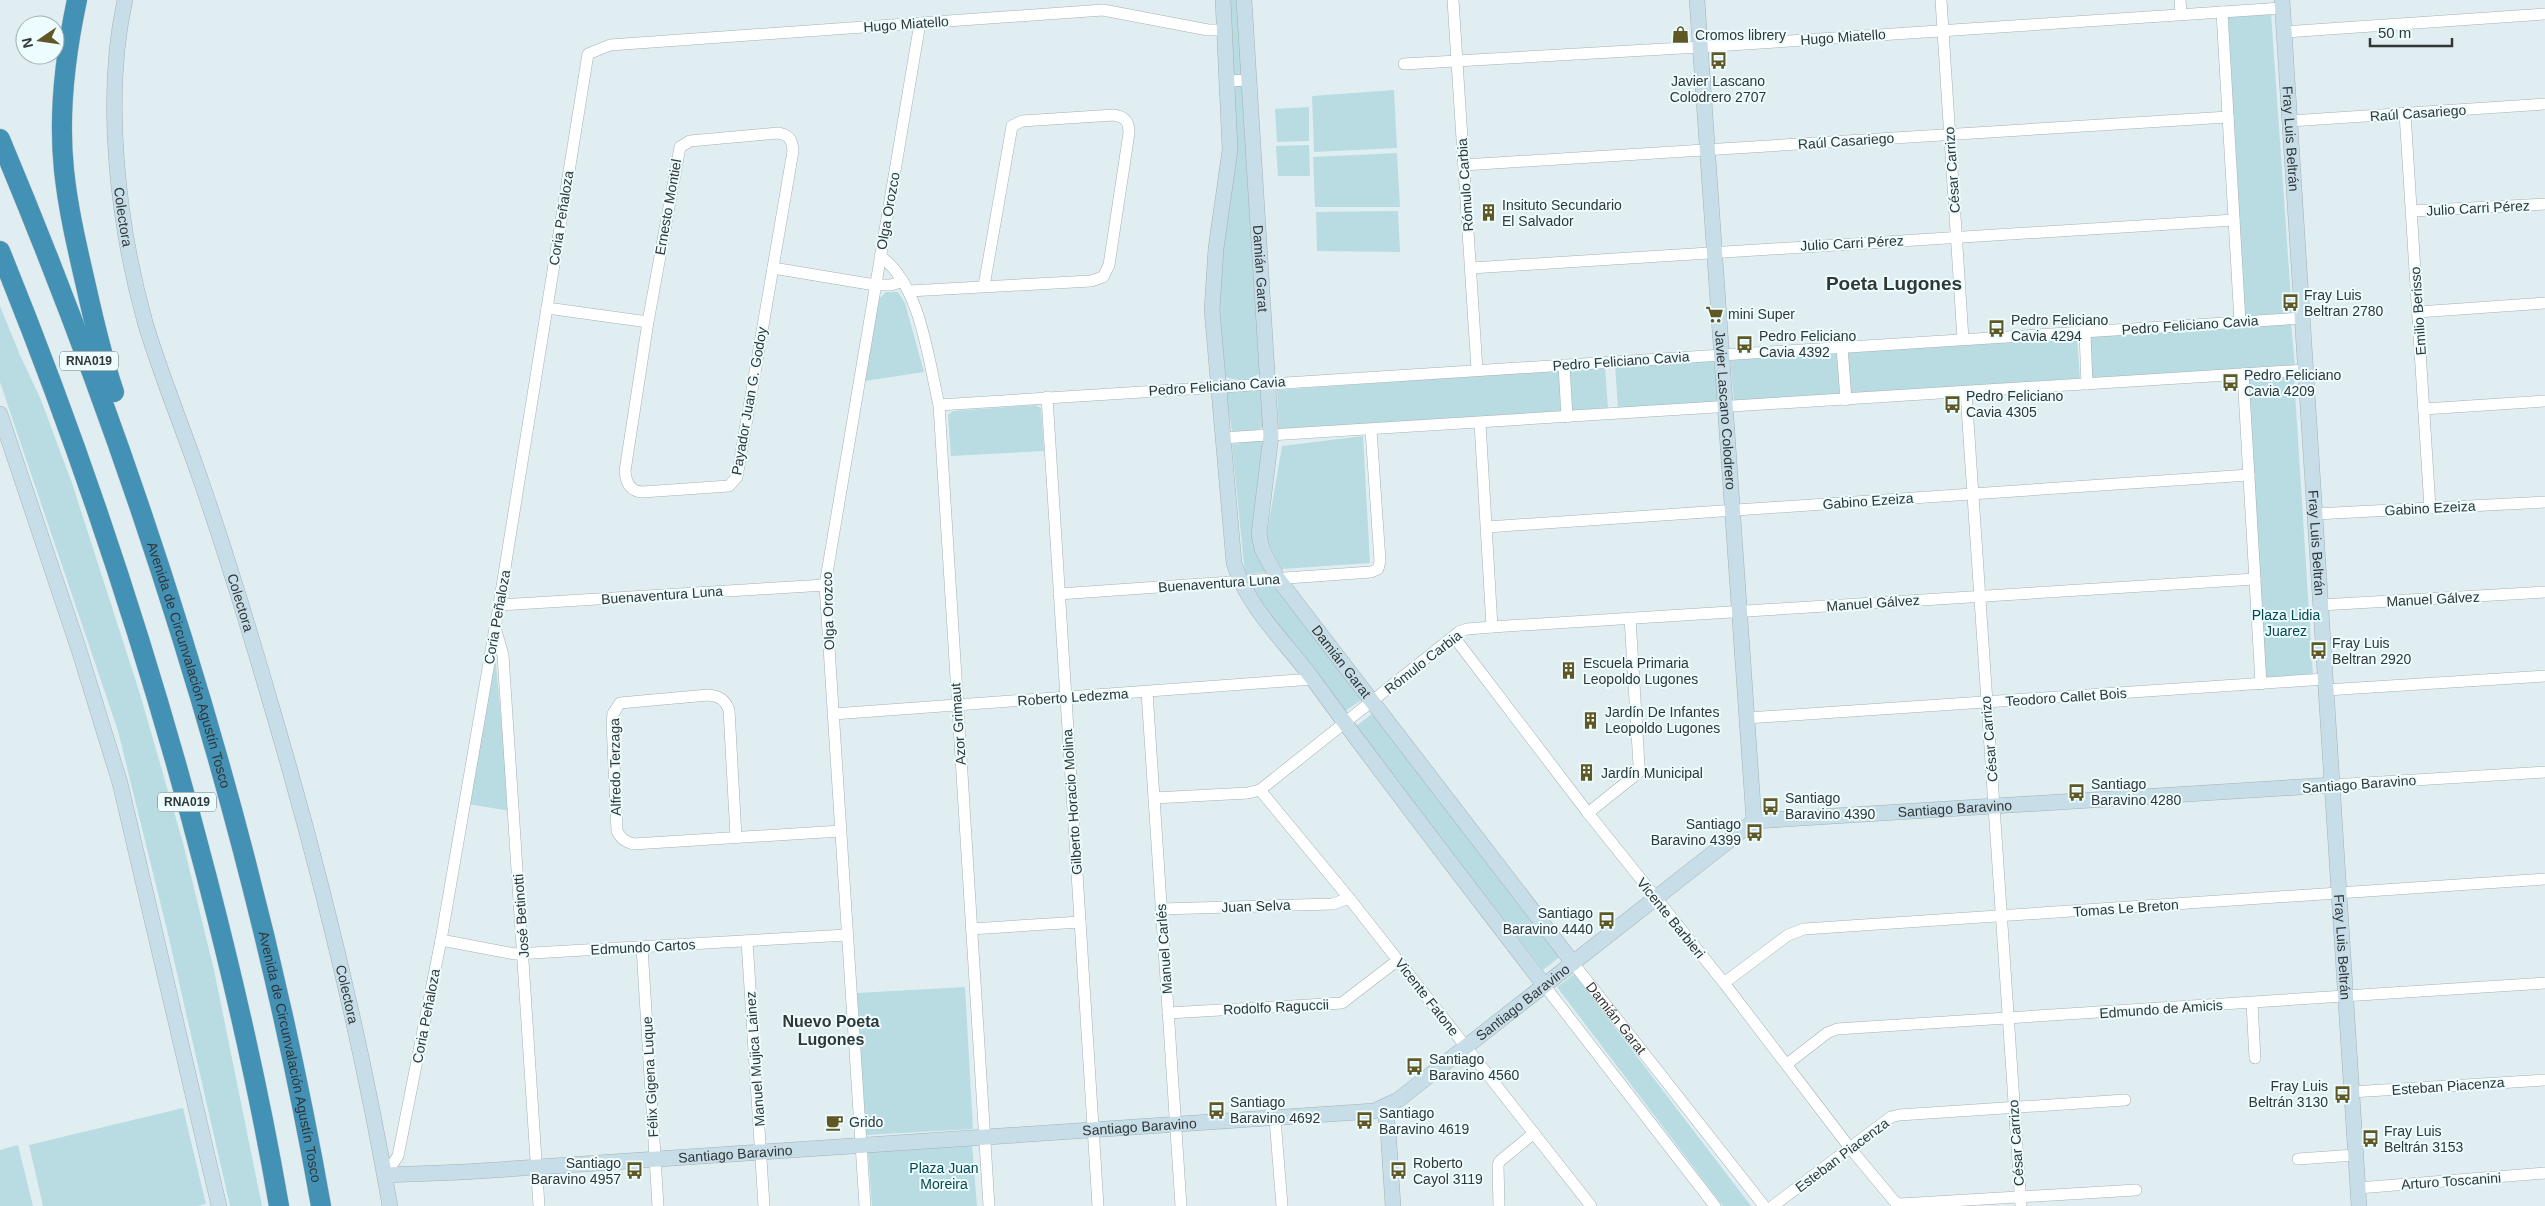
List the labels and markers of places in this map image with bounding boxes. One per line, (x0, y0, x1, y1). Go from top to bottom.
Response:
shop icon: Cromos librery (1671, 25, 1691, 45)
place label: Cromos librery (1695, 27, 1786, 43)
bus stop icon: Javier Lascano Colodrero 2707 (1708, 51, 1728, 71)
place label: Javier Lascano Colodrero 2707 (1670, 73, 1766, 105)
place label: Insituto Secundario El Salvador (1502, 197, 1622, 229)
building icon: Insituto Secundario El Salvador (1478, 203, 1498, 223)
place label: Fray Luis Beltran 2780 (2304, 287, 2384, 319)
bus stop icon: Fray Luis Beltran 2780 (2280, 293, 2300, 313)
supermarket icon: mini Super (1704, 304, 1724, 324)
place label: mini Super (1728, 306, 1795, 322)
place label: Pedro Feliciano Cavia 4294 (2011, 312, 2108, 344)
bus stop icon: Pedro Feliciano Cavia 4294 (1987, 318, 2007, 338)
place label: Pedro Feliciano Cavia 4392 (1759, 328, 1856, 360)
bus stop icon: Pedro Feliciano Cavia 4392 (1735, 334, 1755, 354)
place label: Pedro Feliciano Cavia 4209 (2244, 367, 2341, 399)
bus stop icon: Pedro Feliciano Cavia 4209 (2220, 373, 2240, 393)
place label: Pedro Feliciano Cavia 4305 (1966, 388, 2063, 420)
bus stop icon: Pedro Feliciano Cavia 4305 (1942, 394, 1962, 414)
place label: Fray Luis Beltran 2920 (2332, 635, 2412, 667)
bus stop icon: Fray Luis Beltran 2920 (2308, 641, 2328, 661)
place label: Escuela Primaria Leopoldo Lugones (1583, 655, 1698, 687)
building icon: Escuela Primaria Leopoldo Lugones (1559, 661, 1579, 681)
place label: Jardín De Infantes Leopoldo Lugones (1605, 704, 1720, 736)
building icon: Jardín De Infantes Leopoldo Lugones (1581, 710, 1601, 730)
building icon: Jardín Municipal (1577, 763, 1597, 783)
place label: Jardín Municipal (1601, 765, 1703, 781)
place label: Santiago Baravino 4280 (2091, 776, 2182, 808)
bus stop icon: Santiago Baravino 4280 (2067, 782, 2087, 802)
place label: Santiago Baravino 4390 (1785, 790, 1876, 822)
bus stop icon: Santiago Baravino 4390 (1761, 796, 1781, 816)
place label: Santiago Baravino 4399 (1651, 816, 1741, 848)
bus stop icon: Santiago Baravino 4399 (1745, 822, 1765, 842)
place label: Santiago Baravino 4440 (1503, 905, 1593, 937)
bus stop icon: Santiago Baravino 4440 (1597, 911, 1617, 931)
place label: Santiago Baravino 4560 (1429, 1051, 1520, 1083)
bus stop icon: Santiago Baravino 4560 (1405, 1057, 1425, 1077)
place label: Fray Luis Beltrán 3130 (2249, 1078, 2328, 1110)
bus stop icon: Fray Luis Beltrán 3130 (2332, 1084, 2352, 1104)
place label: Santiago Baravino 4692 (1230, 1094, 1321, 1126)
bus stop icon: Santiago Baravino 4692 (1206, 1100, 1226, 1120)
place label: Santiago Baravino 4619 (1379, 1105, 1470, 1137)
bus stop icon: Santiago Baravino 4619 (1355, 1111, 1375, 1131)
cafe icon: Grido (825, 1112, 845, 1132)
place label: Grido (849, 1114, 883, 1130)
place label: Fray Luis Beltrán 3153 (2384, 1123, 2464, 1155)
bus stop icon: Fray Luis Beltrán 3153 (2360, 1129, 2380, 1149)
place label: Santiago Baravino 4957 (531, 1155, 621, 1187)
place label: Roberto Cayol 3119 (1413, 1155, 1483, 1187)
bus stop icon: Santiago Baravino 4957 (625, 1161, 645, 1181)
bus stop icon: Roberto Cayol 3119 (1389, 1161, 1409, 1181)

